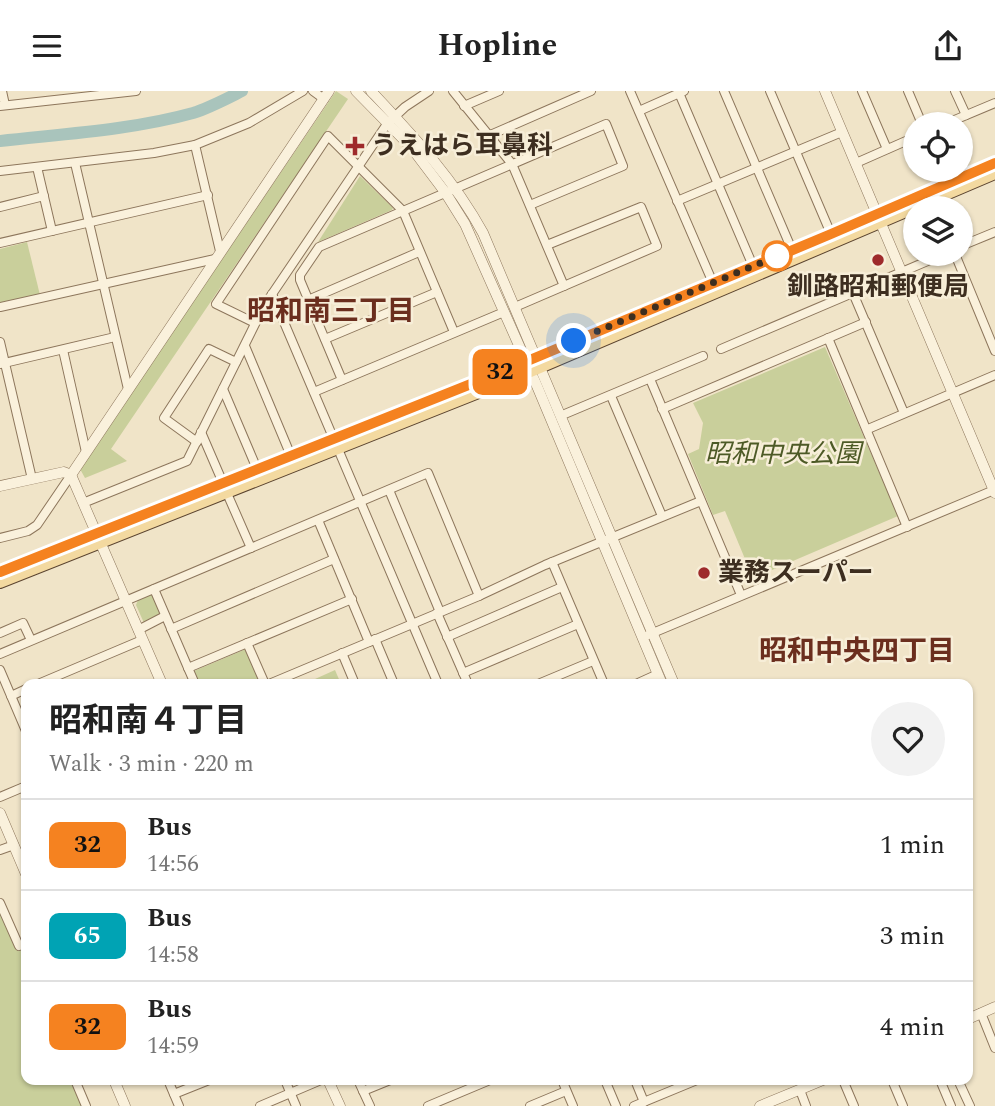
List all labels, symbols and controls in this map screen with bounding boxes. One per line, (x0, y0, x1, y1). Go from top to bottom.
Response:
text: Hopline (438, 21, 557, 70)
icon: menu (28, 27, 66, 65)
icon: share (929, 27, 967, 65)
map controls (903, 112, 973, 266)
button: locate (903, 112, 973, 182)
place label: うえはら耳鼻科 (371, 126, 553, 166)
marker: うえはら耳鼻科 (345, 136, 365, 156)
button: layers (903, 196, 973, 266)
unlabelled marker (762, 241, 792, 271)
marker: 釧路昭和郵便局 (870, 252, 886, 268)
place label: 釧路昭和郵便局 (787, 267, 969, 307)
district label: 昭和南三丁目 (247, 290, 415, 333)
your location (556, 323, 591, 358)
line badge: 32 (468, 349, 532, 395)
text: 32 (487, 354, 513, 390)
park label: 昭和中央公園 (705, 434, 865, 474)
place label: 業務スーパー (718, 553, 874, 593)
marker: 業務スーパー (696, 565, 712, 581)
district label: 昭和中央四丁目 (759, 630, 955, 673)
text: 昭和南４丁目 (49, 696, 247, 746)
button: heart (871, 702, 945, 776)
text: Walk · 3 min · 220 m (49, 747, 254, 782)
text: Bus (147, 807, 192, 847)
text: 1 min (880, 825, 945, 865)
text: 32 (74, 827, 101, 863)
text: 14:56 (147, 847, 199, 882)
text: Bus (147, 898, 192, 938)
text: 3 min (880, 916, 945, 956)
text: 65 (74, 918, 101, 954)
text: 14:58 (147, 938, 199, 973)
text: Bus (147, 989, 192, 1029)
text: 4 min (880, 1007, 945, 1047)
text: 32 (74, 1009, 101, 1045)
text: 14:59 (147, 1029, 199, 1064)

